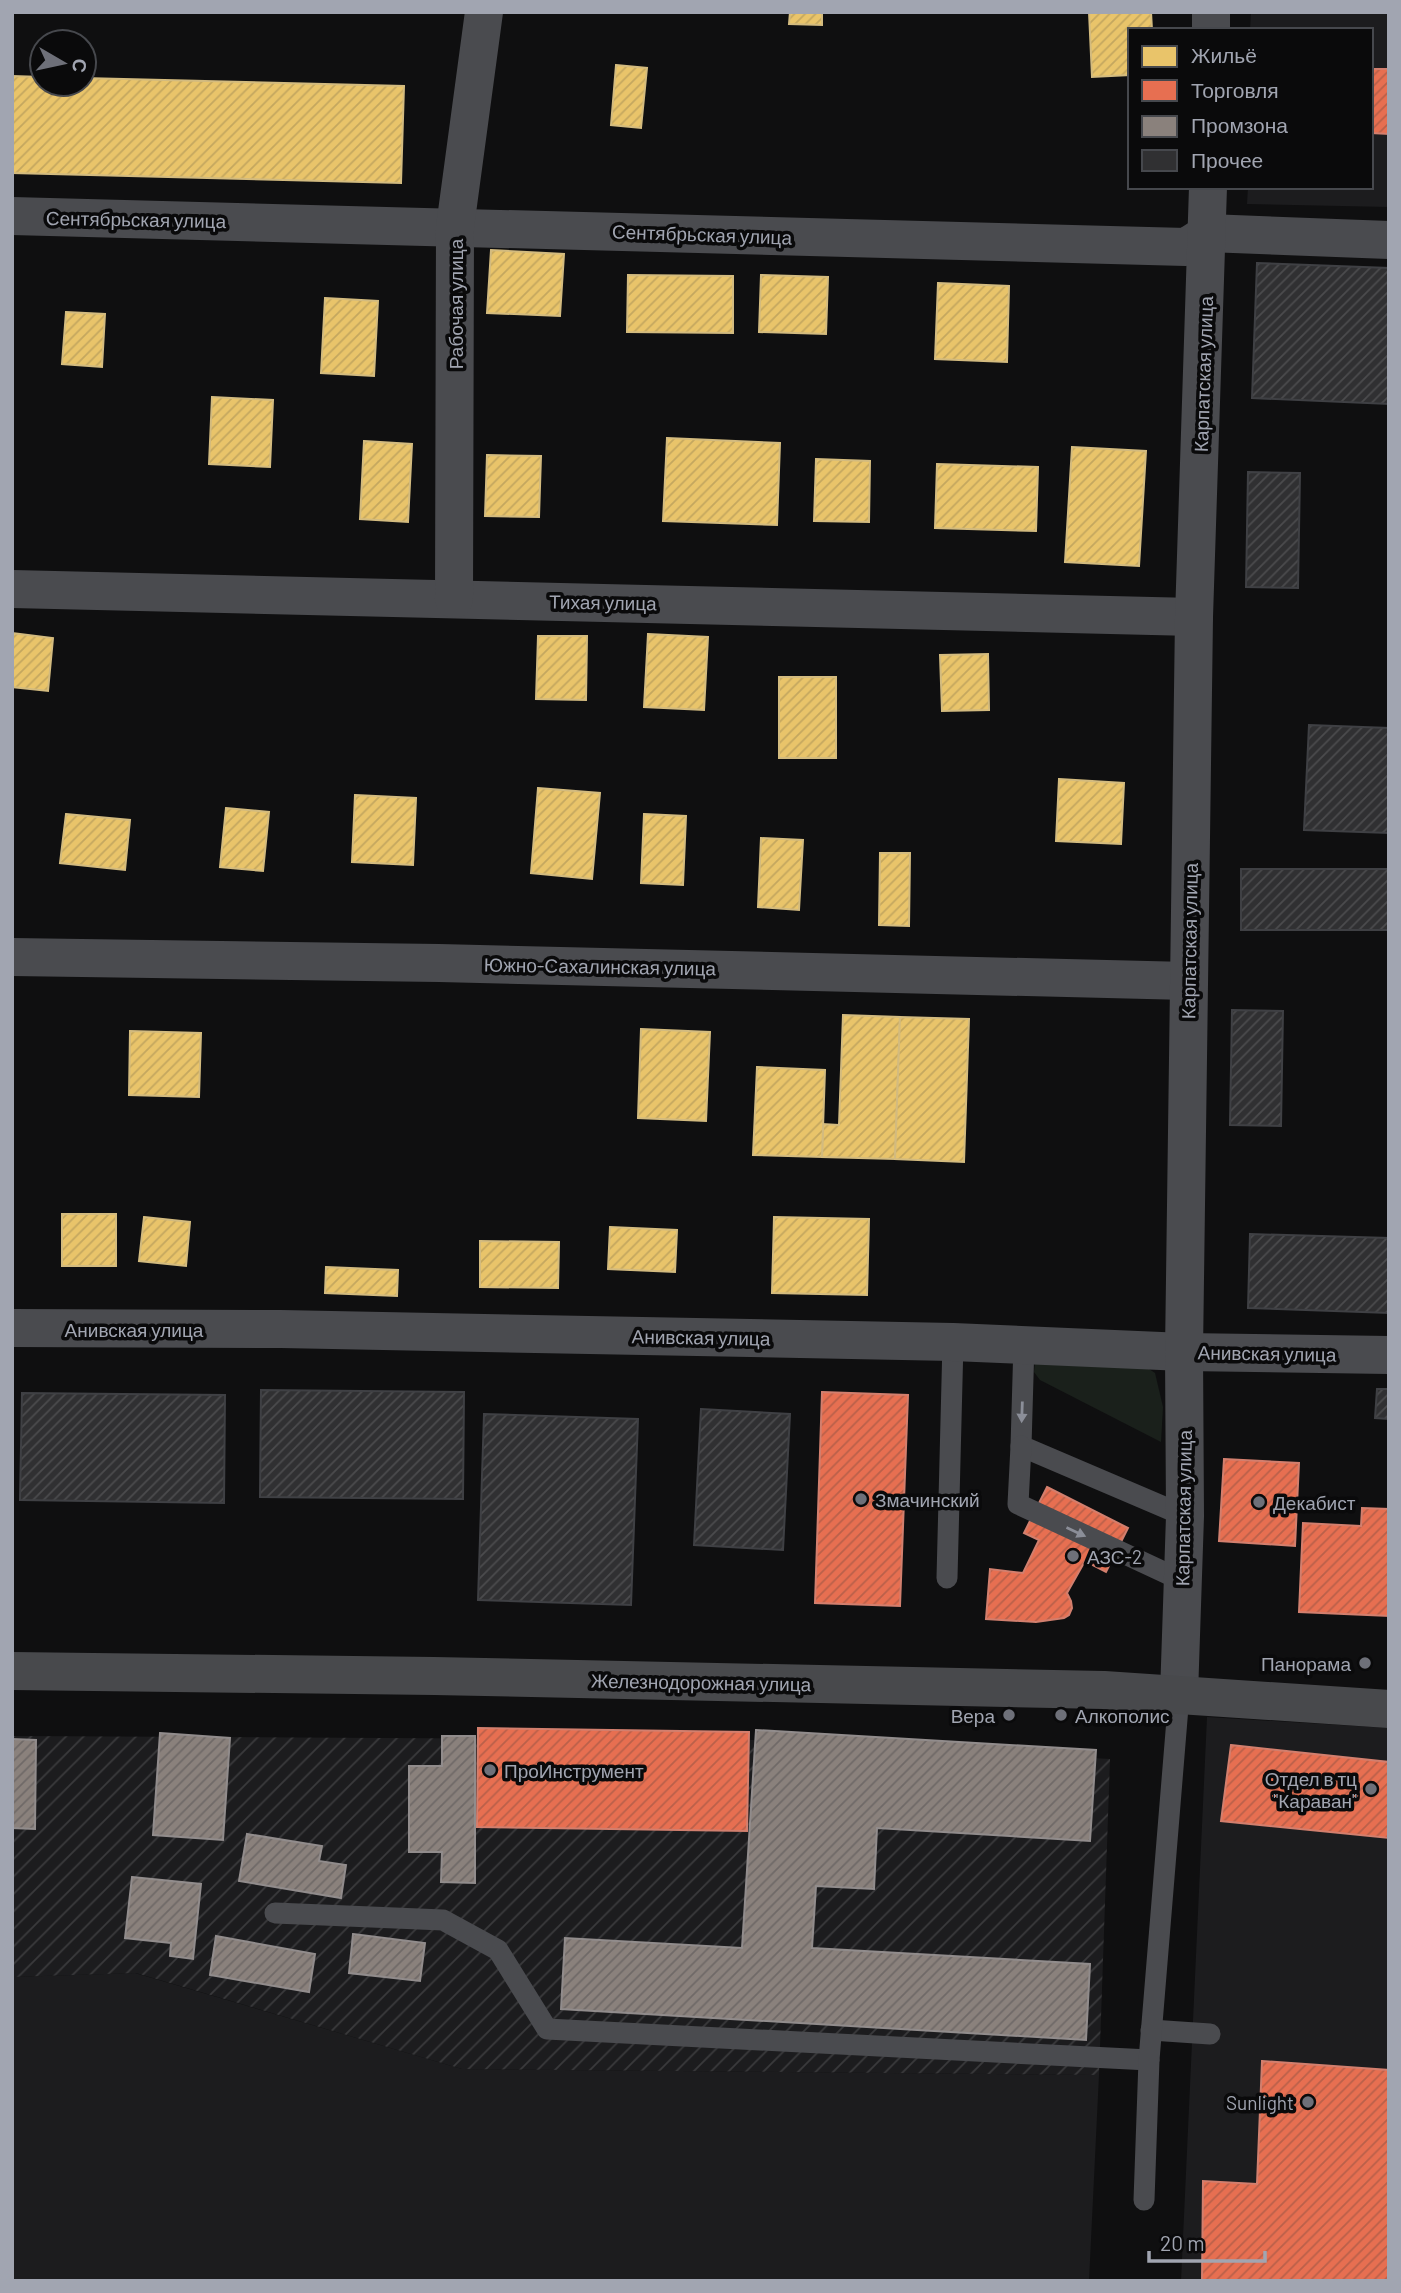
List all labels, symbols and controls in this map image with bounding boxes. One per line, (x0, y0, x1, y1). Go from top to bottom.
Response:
north arrow (28, 28, 98, 98)
legend (1128, 28, 1373, 189)
text: Жильё (1191, 42, 1257, 67)
text: С (68, 57, 93, 75)
text: Торговля (1191, 77, 1279, 102)
text: Промзона (1191, 112, 1288, 137)
text: Прочее (1191, 147, 1263, 172)
street label: Сентябрьская улица (46, 206, 227, 232)
street label: Сентябрьская улица (612, 219, 793, 249)
street label: Рабочая улица (444, 238, 467, 369)
street label: Карпатская улица (1189, 295, 1217, 452)
street label: Тихая улица (549, 590, 657, 614)
street label: Карпатская улица (1176, 862, 1202, 1019)
street label: Южно-Сахалинская улица (484, 952, 717, 980)
street label: Анивская улица (65, 1318, 204, 1341)
street label: Анивская улица (631, 1324, 771, 1350)
street label: Анивская улица (1197, 1340, 1337, 1366)
one-way arrow (1016, 1401, 1028, 1423)
street label: Карпатская улица (1170, 1429, 1196, 1586)
place label: Змачинский (875, 1488, 980, 1511)
marker: Змачинский (853, 1491, 869, 1507)
place label: Декабист (1273, 1491, 1356, 1514)
marker: Декабист (1251, 1494, 1267, 1510)
one-way arrow (1066, 1526, 1086, 1538)
place label: АЗС-2 (1087, 1545, 1142, 1568)
marker: АЗС-2 (1065, 1548, 1081, 1564)
place label: Панорама (1261, 1652, 1351, 1675)
marker: Панорама (1357, 1655, 1373, 1671)
street label: Железнодорожная улица (591, 1669, 812, 1695)
place label: Вера (951, 1704, 995, 1727)
place label: Алкополис (1075, 1704, 1170, 1727)
marker: Вера (1001, 1707, 1017, 1723)
marker: Алкополис (1053, 1707, 1069, 1723)
place label: ПроИнструмент (504, 1759, 644, 1782)
marker: ПроИнструмент (482, 1762, 498, 1778)
place label: Отдел в тц "Караван" (1265, 1767, 1357, 1812)
marker: Отдел в тц "Караван" (1363, 1781, 1379, 1797)
place label: Sunlight (1226, 2091, 1294, 2114)
marker: Sunlight (1300, 2094, 1316, 2110)
scale bar (1149, 2220, 1264, 2264)
text: 20 m (1160, 2230, 1205, 2255)

